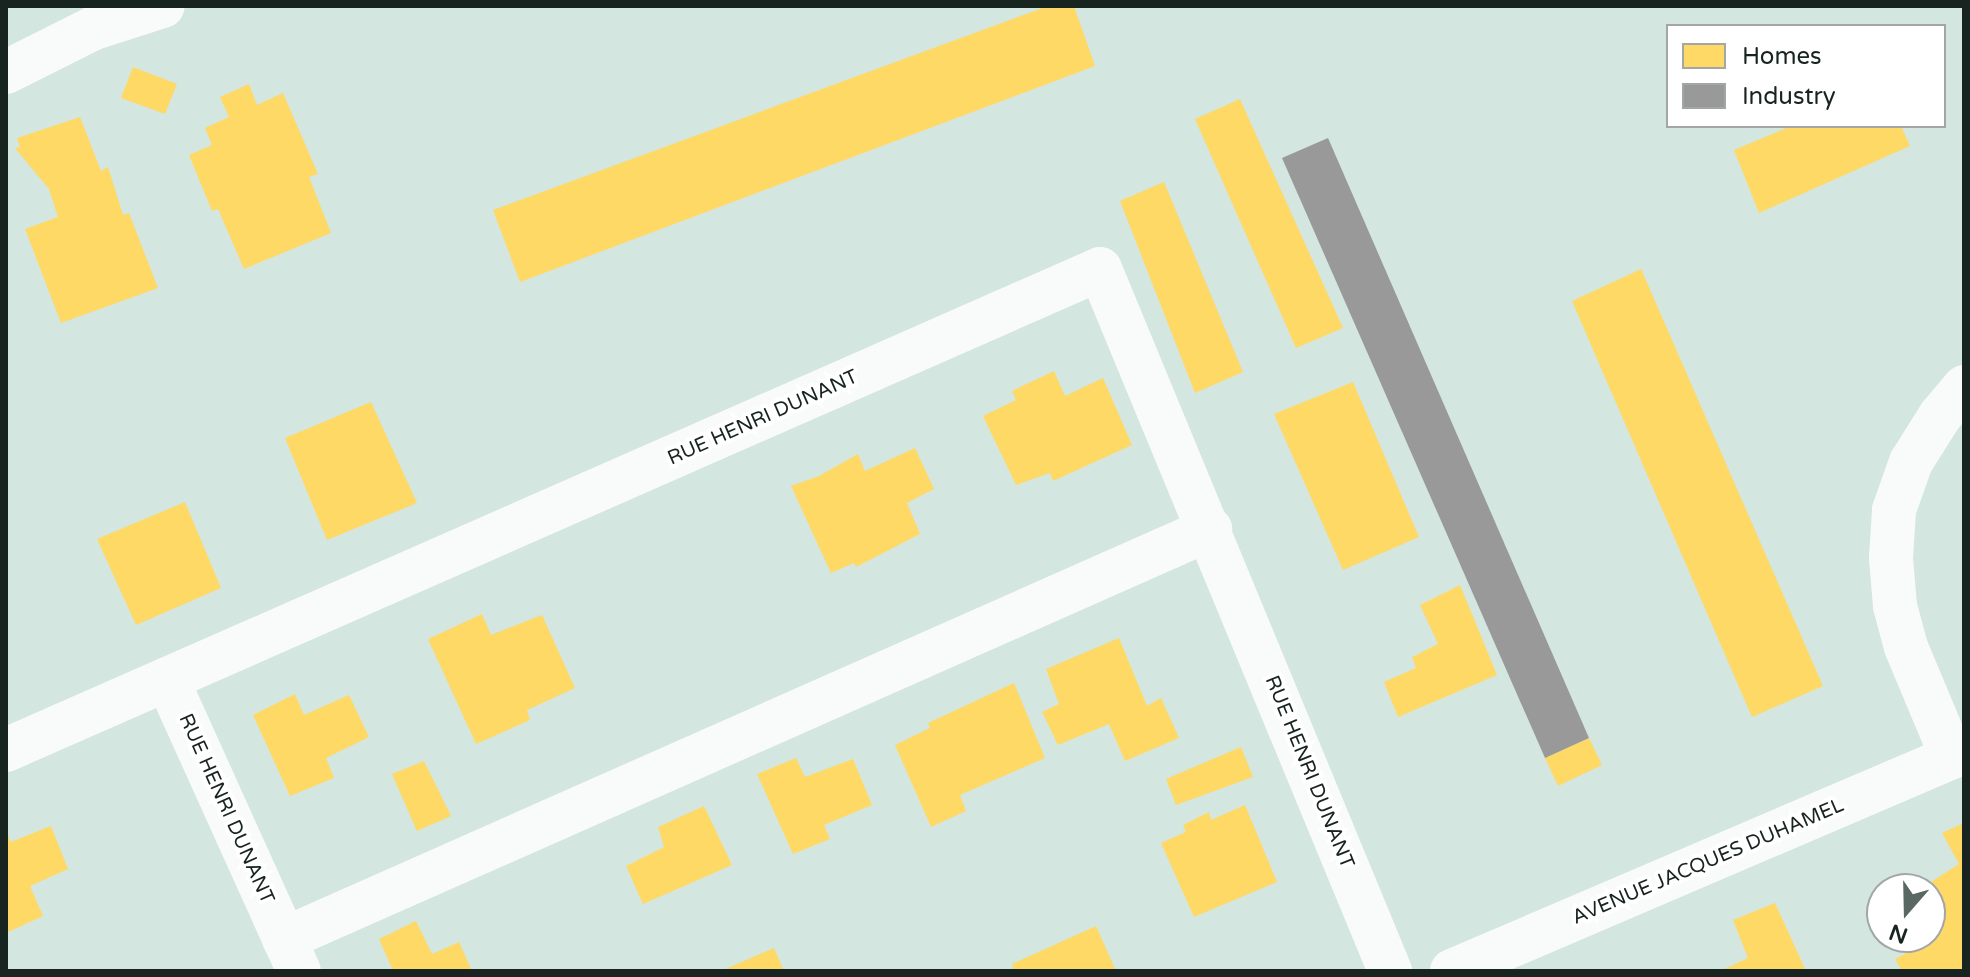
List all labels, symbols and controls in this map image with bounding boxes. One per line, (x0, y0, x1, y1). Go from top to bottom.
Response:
legend (1666, 24, 1946, 128)
text: Homes (1742, 42, 1822, 71)
text: Industry (1742, 82, 1836, 111)
street label: RUE HENRI DUNANT (664, 365, 862, 471)
street label: RUE HENRI DUNANT (1259, 672, 1359, 872)
street label: RUE HENRI DUNANT (173, 710, 279, 908)
street label: AVENUE JACQUES DUHAMEL (1569, 794, 1847, 930)
north arrow (1866, 873, 1946, 953)
text: N (1886, 918, 1911, 949)

